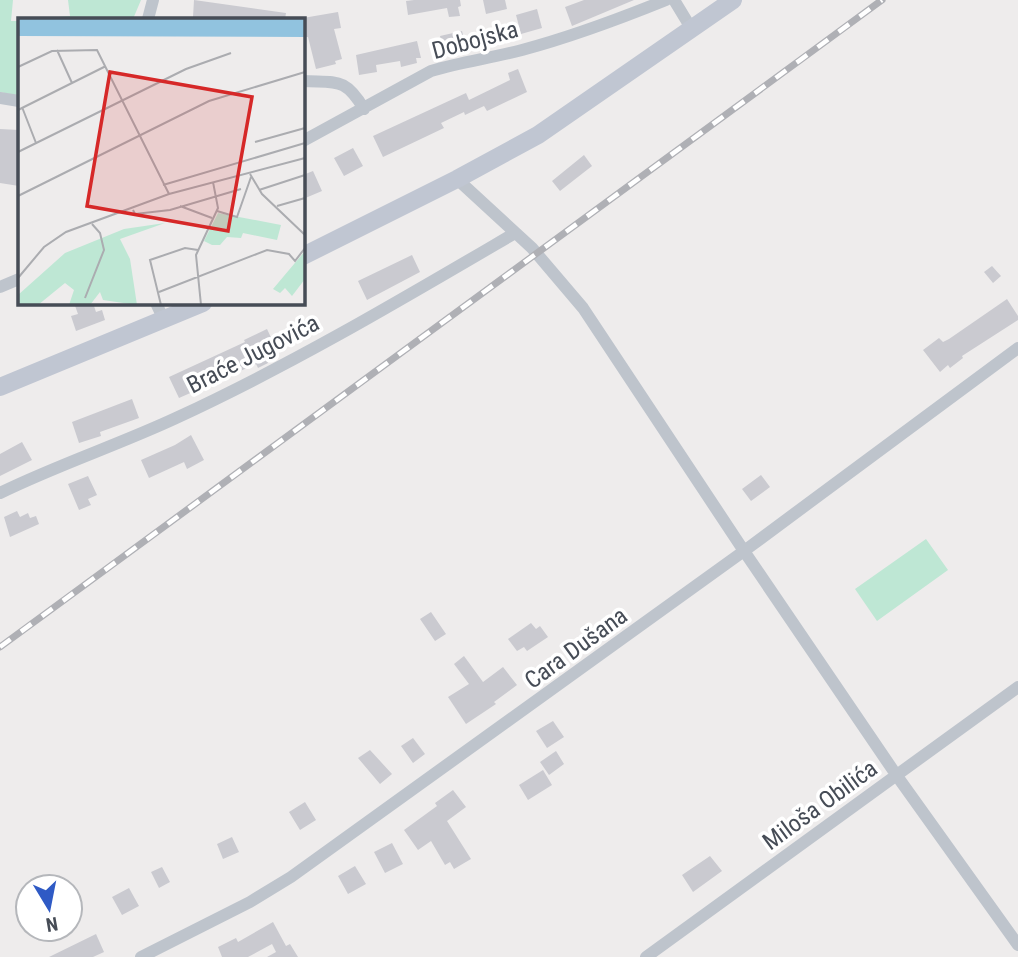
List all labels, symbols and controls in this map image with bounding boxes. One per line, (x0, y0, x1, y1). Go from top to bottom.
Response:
street label: Dobojska (429, 15, 521, 65)
inset map (18, 18, 304, 304)
street label: Braće Jugovića (182, 309, 324, 399)
street label: Cara Dušana (519, 601, 633, 695)
street label: Miloša Obilića (757, 754, 883, 856)
north arrow (14, 873, 84, 943)
text: N (44, 912, 60, 937)

